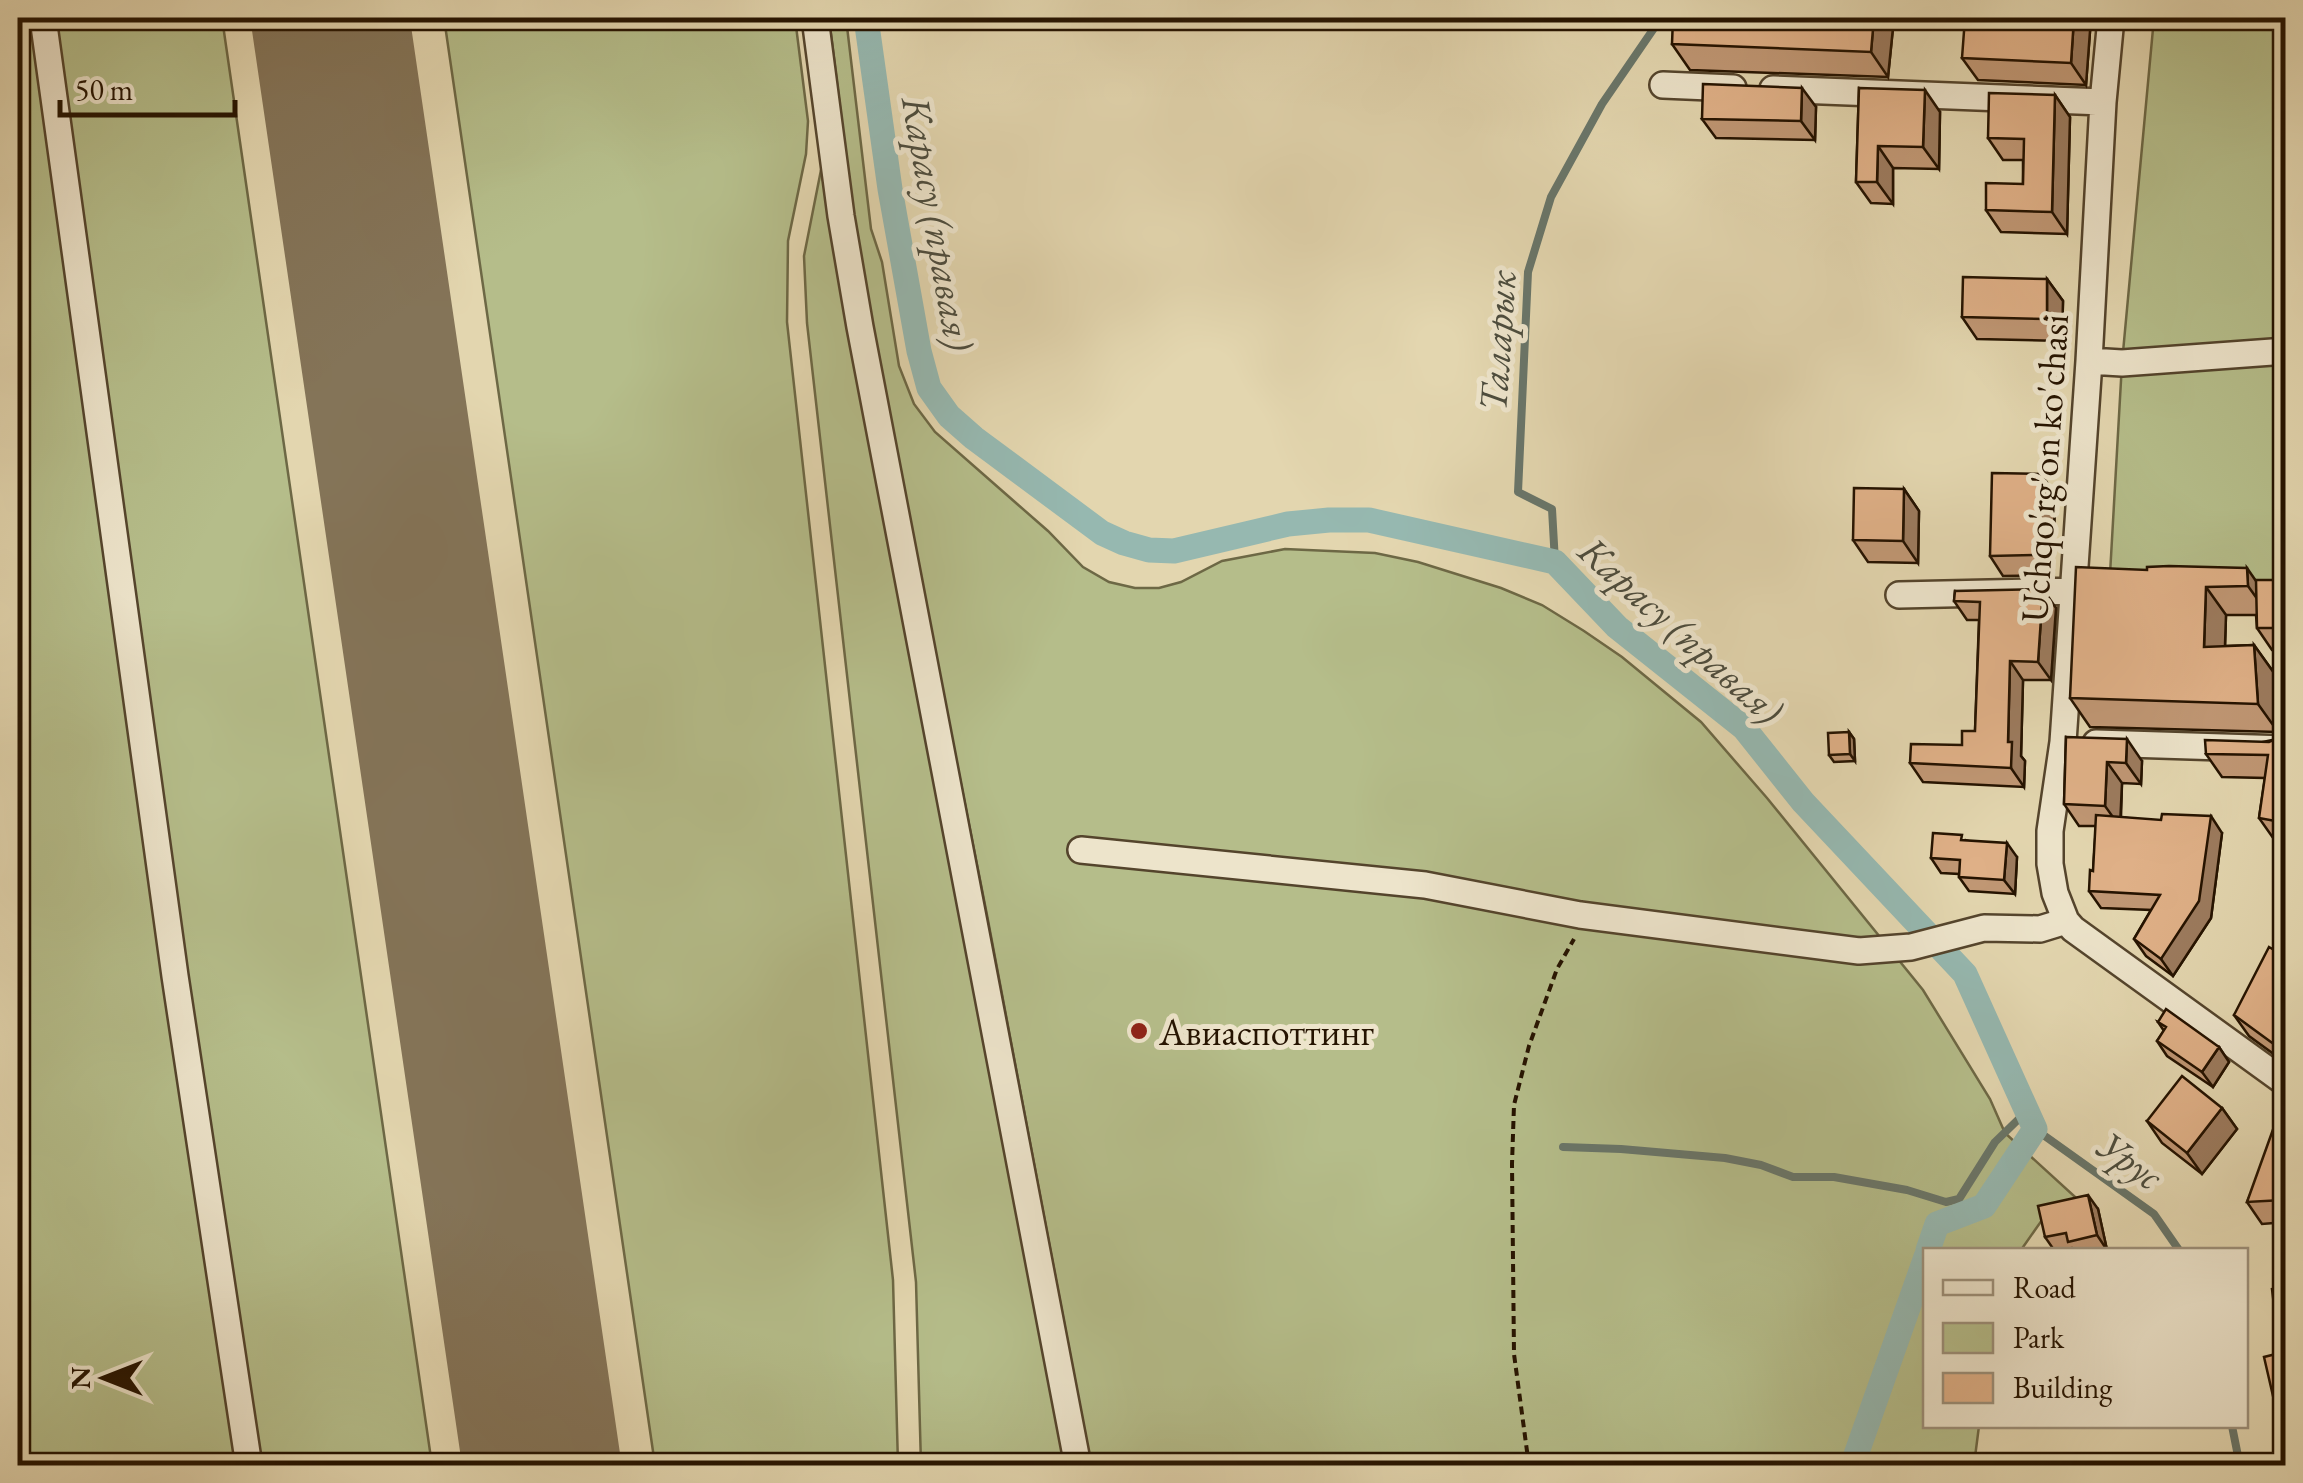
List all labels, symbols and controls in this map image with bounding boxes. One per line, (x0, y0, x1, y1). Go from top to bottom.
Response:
scale bar (60, 55, 235, 117)
text: 50 m (75, 70, 133, 109)
water label: Карасу (правая) (890, 91, 986, 355)
water label: Таларык (1466, 268, 1528, 413)
street label: Uchqo'rg'on ko'chasi (2009, 312, 2079, 624)
water label: Карасу (правая) (1567, 524, 1795, 736)
place label: Авиаспоттинг (1158, 1007, 1374, 1056)
marker: Авиаспоттинг (1128, 1020, 1150, 1042)
water label: Урус (2087, 1119, 2174, 1202)
legend (1923, 1248, 2248, 1428)
text: Road (2013, 1268, 2077, 1307)
text: Park (2013, 1318, 2065, 1357)
north arrow (55, 1328, 155, 1428)
text: N (62, 1366, 98, 1389)
text: Building (2013, 1368, 2113, 1407)

